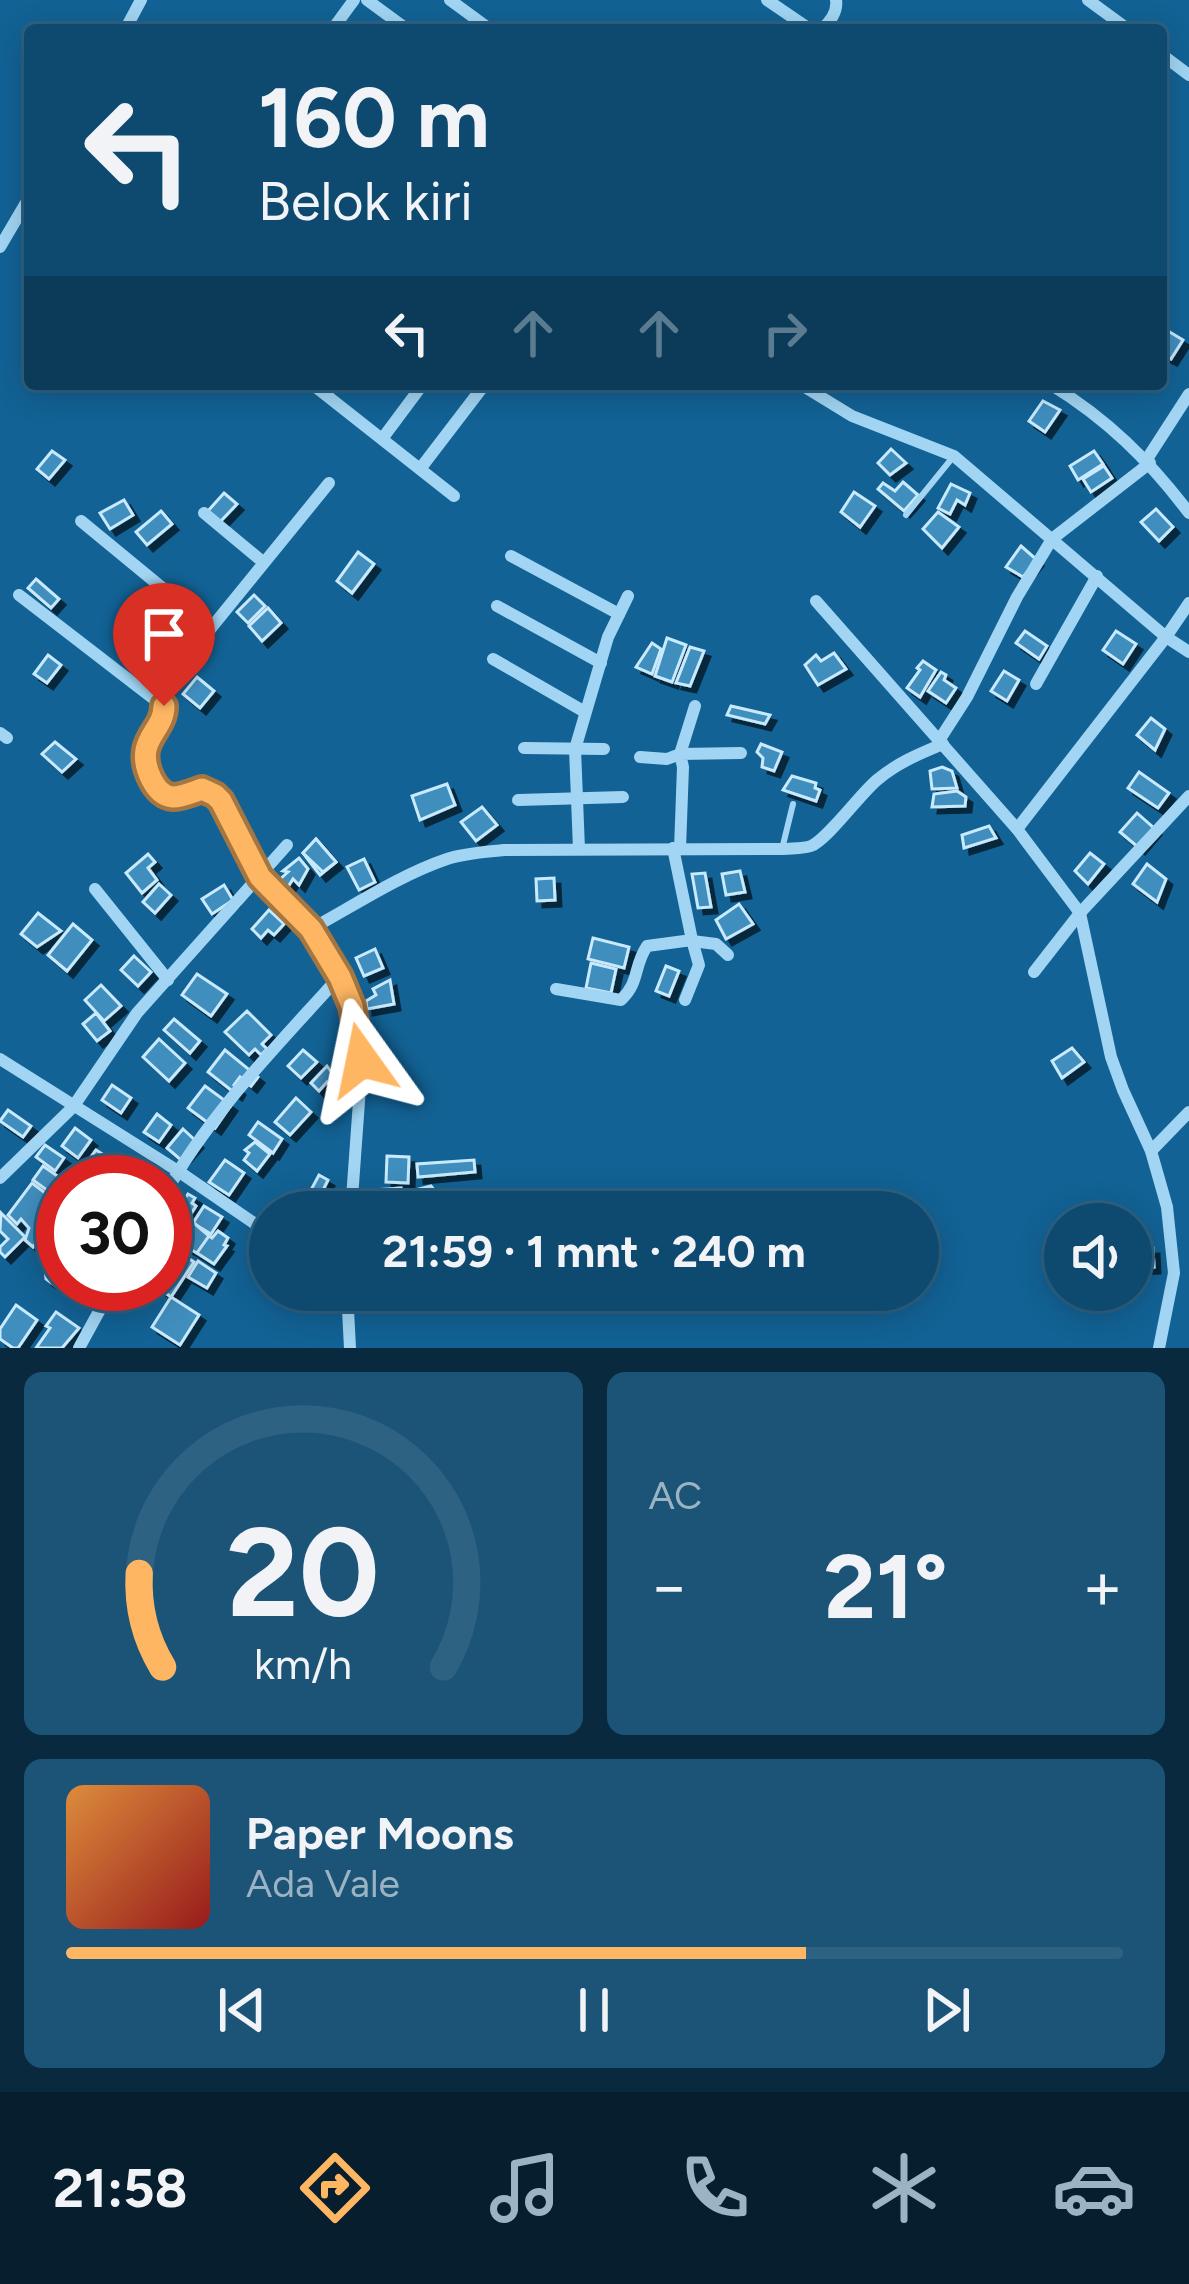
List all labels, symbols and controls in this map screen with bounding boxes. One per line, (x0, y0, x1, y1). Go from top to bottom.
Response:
text: 160 m (258, 67, 490, 168)
icon: left (60, 72, 216, 228)
text: Belok kiri (258, 169, 473, 234)
icon: left (374, 300, 440, 366)
icon: ahead (500, 300, 566, 366)
icon: ahead (626, 300, 692, 366)
icon: right (752, 300, 818, 366)
pin (113, 583, 215, 706)
icon: arrive (131, 601, 197, 667)
position arrow (299, 997, 425, 1123)
speed limit sign: 30 (36, 1155, 192, 1311)
map controls (1044, 1203, 1152, 1311)
button: sound (1044, 1203, 1152, 1311)
text: 21:59 · 1 mnt · 240 m (382, 1224, 806, 1278)
text: AC (649, 1472, 702, 1519)
text: 20 (227, 1497, 380, 1647)
text: 21° (824, 1532, 948, 1641)
text: − (649, 1546, 690, 1626)
text: + (1082, 1546, 1123, 1626)
text: km/h (254, 1637, 352, 1689)
text: Paper Moons (246, 1806, 514, 1860)
text: Ada Vale (246, 1860, 400, 1907)
icon: previous (209, 1977, 275, 2043)
icon: pause (561, 1977, 627, 2043)
icon: next (914, 1977, 980, 2043)
icon: directions (293, 2146, 377, 2230)
icon: music (483, 2146, 567, 2230)
icon: phone (673, 2146, 757, 2230)
icon: climate (862, 2146, 946, 2230)
icon: car (1052, 2146, 1136, 2230)
text: 21:58 (53, 2156, 188, 2221)

